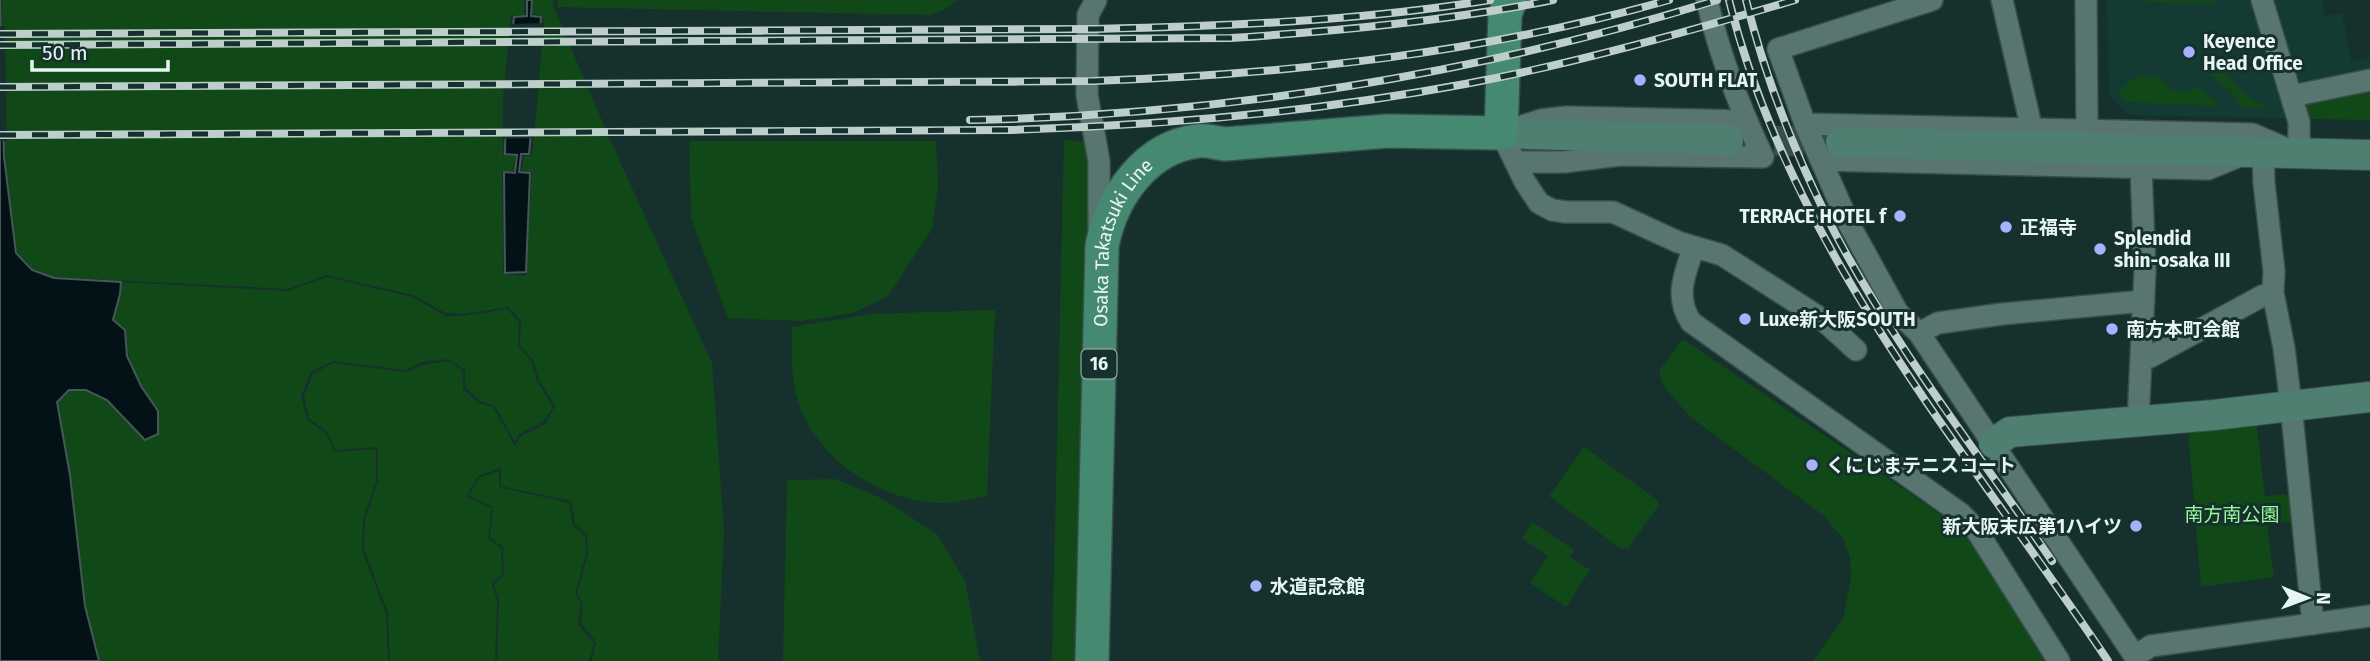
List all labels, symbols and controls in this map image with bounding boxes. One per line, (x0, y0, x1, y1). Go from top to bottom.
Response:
scale bar (32, 28, 168, 72)
place label: Keyence Head Office (2203, 30, 2303, 75)
text: 50 m (42, 40, 88, 66)
marker: Keyence Head Office (2181, 44, 2197, 60)
place label: SOUTH FLAT (1654, 69, 1758, 92)
marker: SOUTH FLAT (1632, 72, 1648, 88)
street label: Osaka Takatsuki Line (1089, 154, 1157, 327)
place label: TERRACE HOTEL f (1739, 205, 1888, 228)
marker: TERRACE HOTEL f (1892, 208, 1908, 224)
place label: 正福寺 (2020, 216, 2077, 239)
marker: 正福寺 (1998, 219, 2014, 235)
place label: Splendid shin-osaka III (2114, 227, 2231, 272)
marker: Splendid shin-osaka III (2092, 241, 2108, 257)
place label: Luxe新大阪SOUTH (1759, 308, 1916, 331)
marker: Luxe新大阪SOUTH (1737, 311, 1753, 327)
place label: 南方本町会館 (2126, 318, 2240, 341)
marker: 南方本町会館 (2104, 321, 2120, 337)
road number: 16 (1082, 350, 1116, 378)
place label: くにじまテニスコート (1826, 454, 2016, 477)
marker: くにじまテニスコート (1804, 457, 1820, 473)
park label: 南方南公園 (2184, 503, 2280, 526)
place label: 新大阪末広第1ハイツ (1943, 515, 2122, 538)
marker: 新大阪末広第1ハイツ (2128, 518, 2144, 534)
north arrow (2272, 563, 2342, 633)
place label: 水道記念館 (1270, 575, 1365, 598)
marker: 水道記念館 (1248, 578, 1264, 594)
text: N (2312, 592, 2335, 605)

